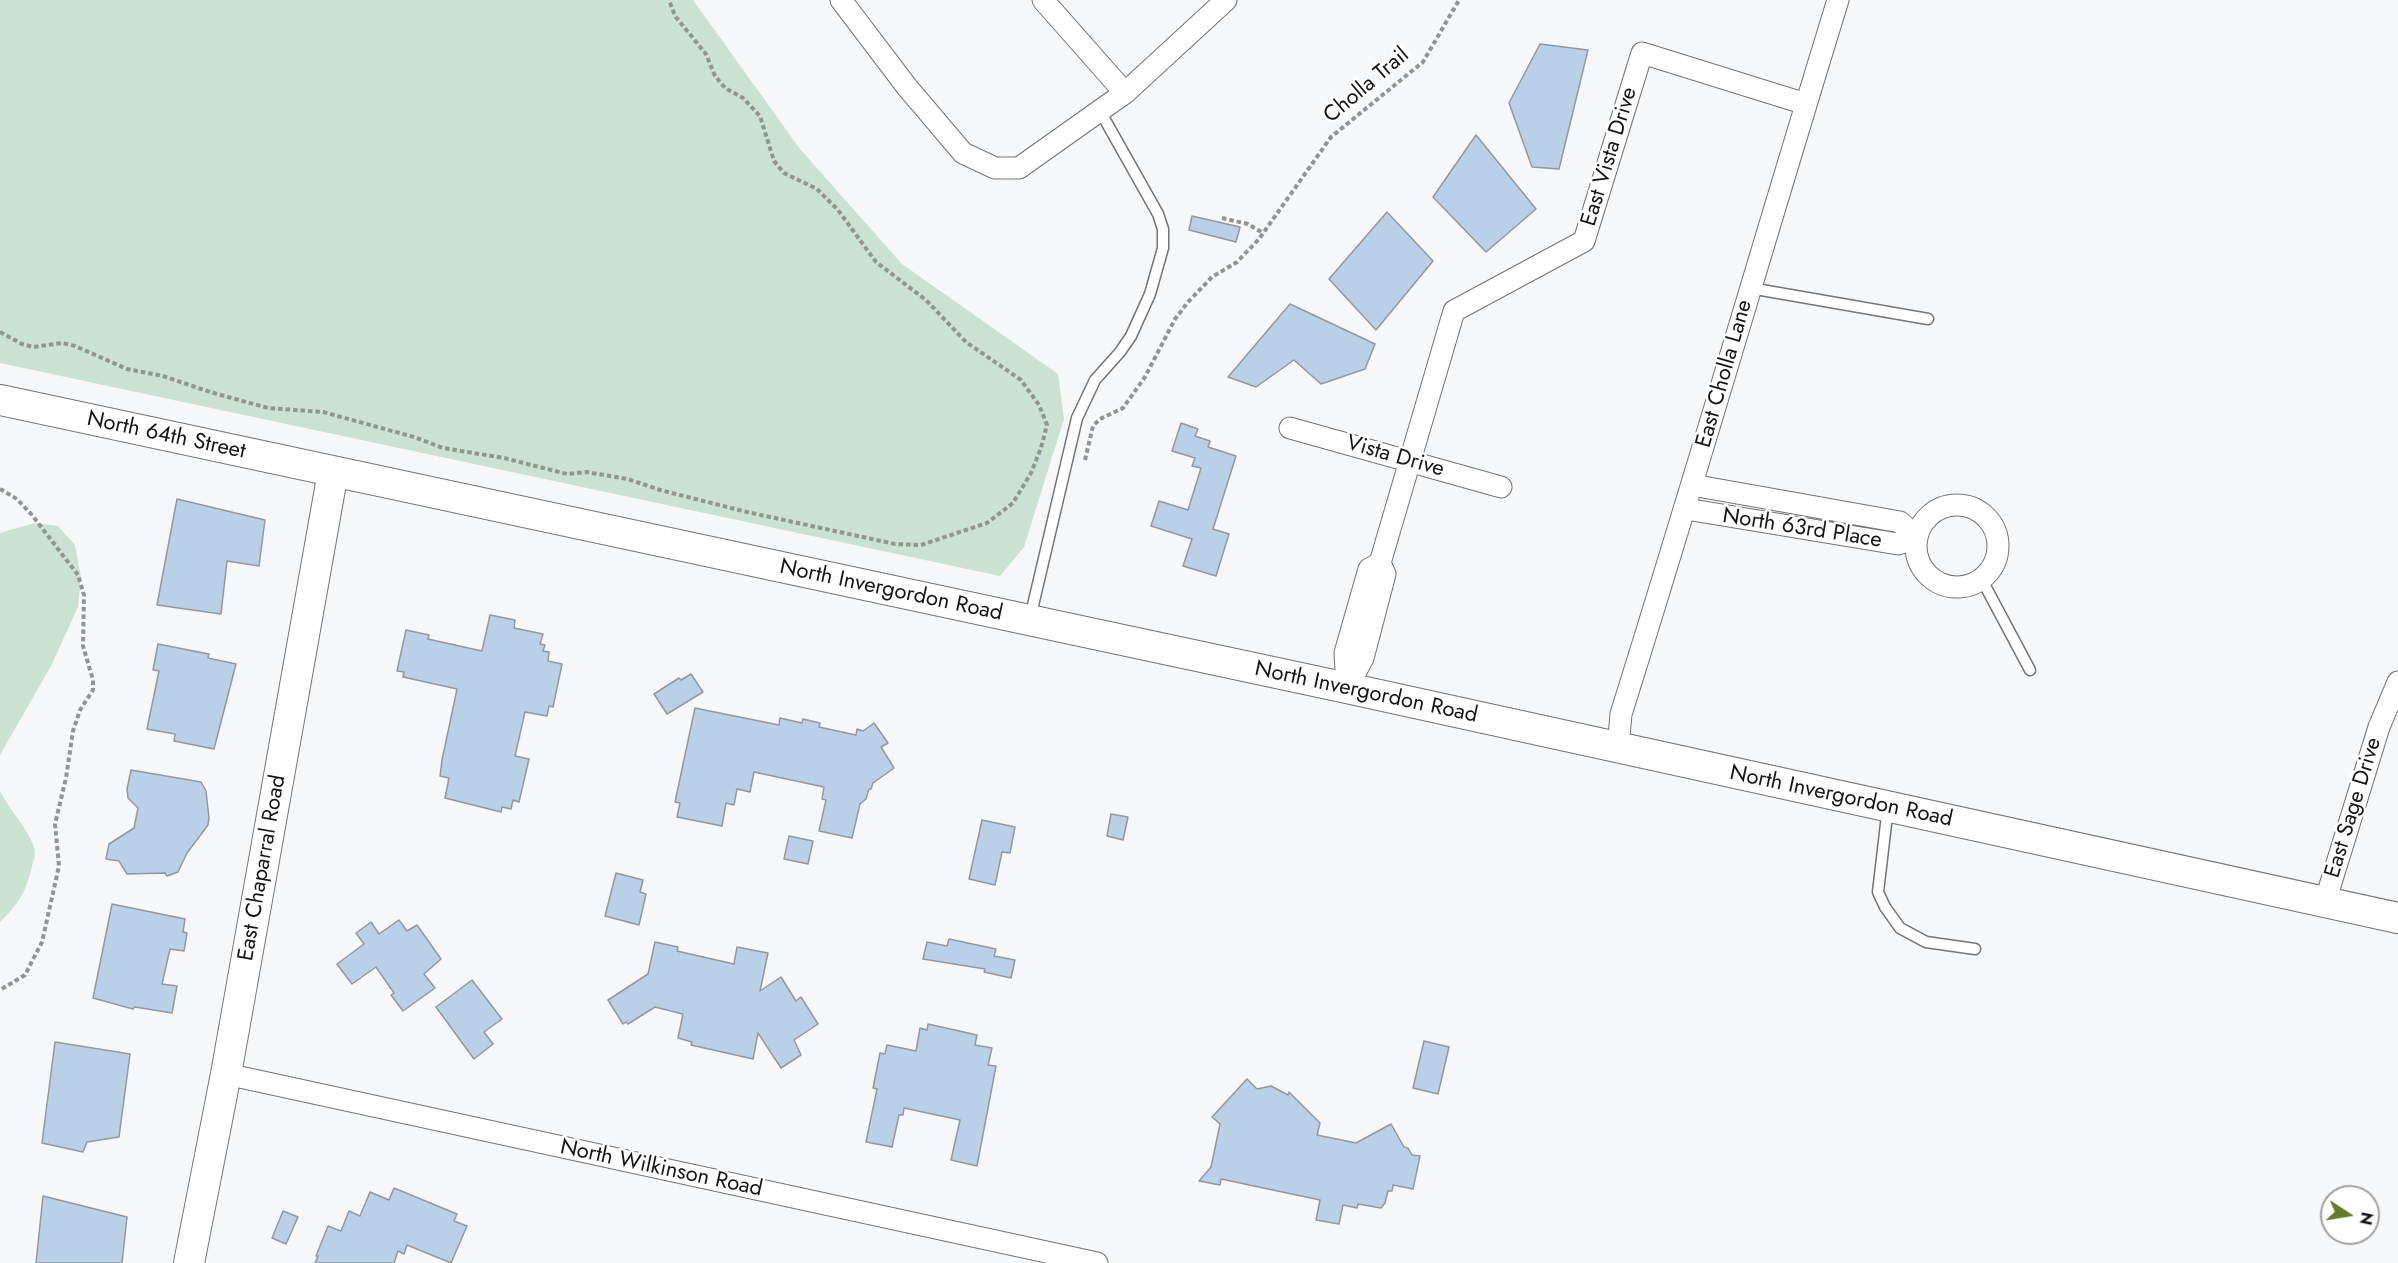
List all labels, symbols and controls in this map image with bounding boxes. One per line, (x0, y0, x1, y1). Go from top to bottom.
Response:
street label: Cholla Trail (1319, 43, 1415, 129)
street label: East Vista Drive (1576, 84, 1644, 230)
street label: East Cholla Lane (1691, 297, 1759, 451)
street label: North 64th Street (84, 406, 248, 466)
street label: Vista Drive (1343, 430, 1447, 484)
street label: North 63rd Place (1720, 503, 1884, 555)
street label: North Invergordon Road (777, 554, 1005, 628)
street label: North Invergordon Road (1252, 656, 1480, 730)
street label: East Sage Drive (2320, 735, 2388, 881)
street label: North Invergordon Road (1727, 760, 1955, 834)
street label: East Chaparral Road (234, 773, 292, 963)
street label: North Wilkinson Road (557, 1135, 765, 1203)
north arrow (2320, 1185, 2380, 1245)
text: N (2354, 1210, 2379, 1227)

